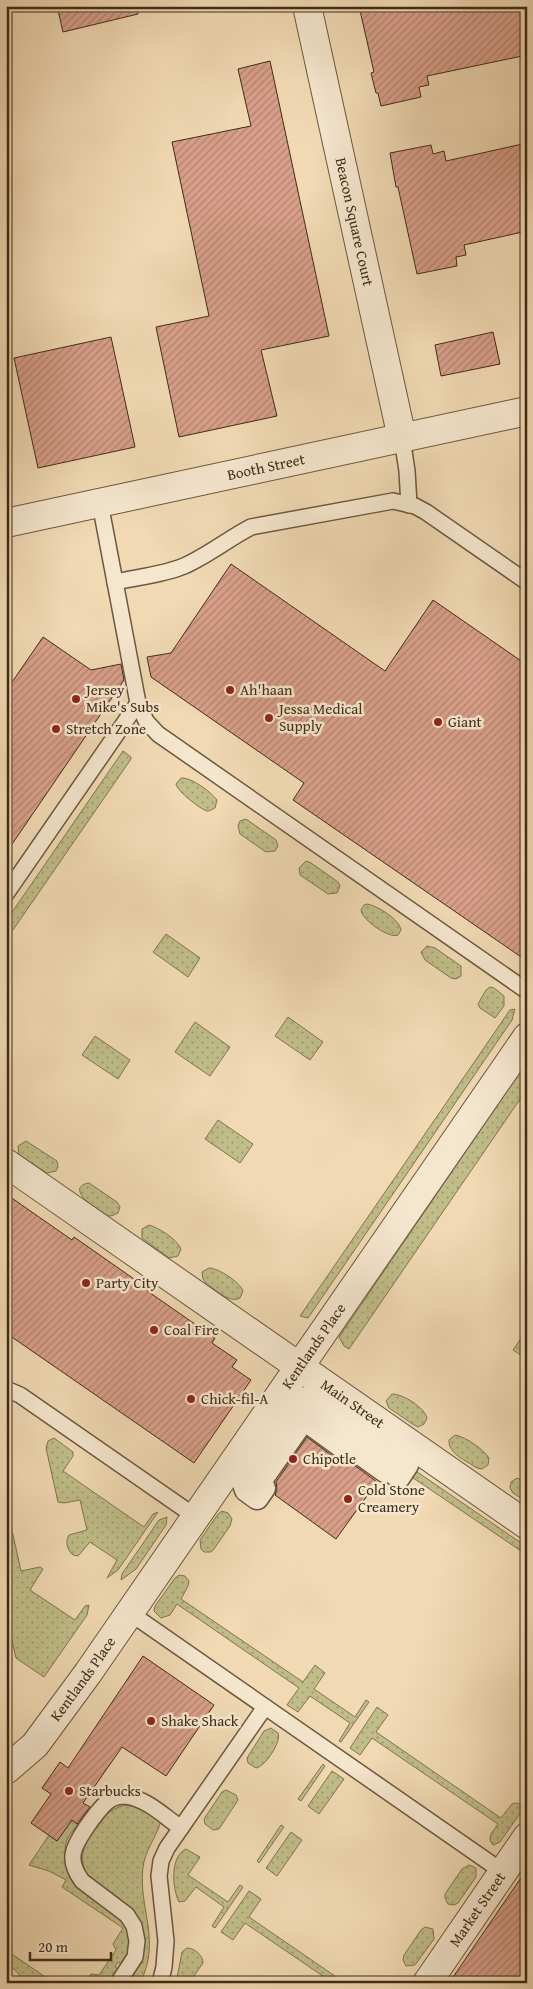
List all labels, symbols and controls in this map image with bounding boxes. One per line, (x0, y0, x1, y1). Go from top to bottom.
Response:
street label: Beacon Square Court (331, 156, 379, 289)
street label: Booth Street (225, 448, 307, 485)
place label: Jersey Mike's Subs (84, 679, 159, 717)
place label: Ah'haan (240, 679, 293, 700)
marker: Ah'haan (224, 684, 236, 696)
marker: Jersey Mike's Subs (70, 693, 82, 705)
place label: Jessa Medical Supply (277, 698, 363, 736)
place label: Giant (448, 711, 483, 732)
marker: Jessa Medical Supply (263, 712, 275, 724)
marker: Giant (432, 716, 444, 728)
place label: Stretch Zone (66, 718, 146, 739)
marker: Stretch Zone (50, 723, 62, 735)
place label: Party City (96, 1272, 159, 1293)
marker: Party City (80, 1277, 92, 1289)
street label: Kentlands Place (276, 1299, 350, 1393)
place label: Coal Fire (164, 1319, 219, 1340)
marker: Coal Fire (148, 1324, 160, 1336)
street label: Main Street (317, 1374, 390, 1433)
place label: Chick-fil-A (201, 1388, 268, 1409)
marker: Chick-fil-A (185, 1393, 197, 1405)
place label: Chipotle (303, 1448, 356, 1469)
marker: Chipotle (287, 1453, 299, 1465)
place label: Cold Stone Creamery (358, 1479, 425, 1517)
marker: Cold Stone Creamery (342, 1493, 354, 1505)
street label: Kentlands Place (45, 1632, 120, 1725)
place label: Shake Shack (161, 1710, 239, 1731)
marker: Shake Shack (145, 1715, 157, 1727)
place label: Starbucks (79, 1780, 141, 1801)
marker: Starbucks (63, 1785, 75, 1797)
street label: Market Street (444, 1867, 510, 1951)
scale bar (30, 1929, 111, 1961)
text: 20 m (38, 1936, 69, 1957)

